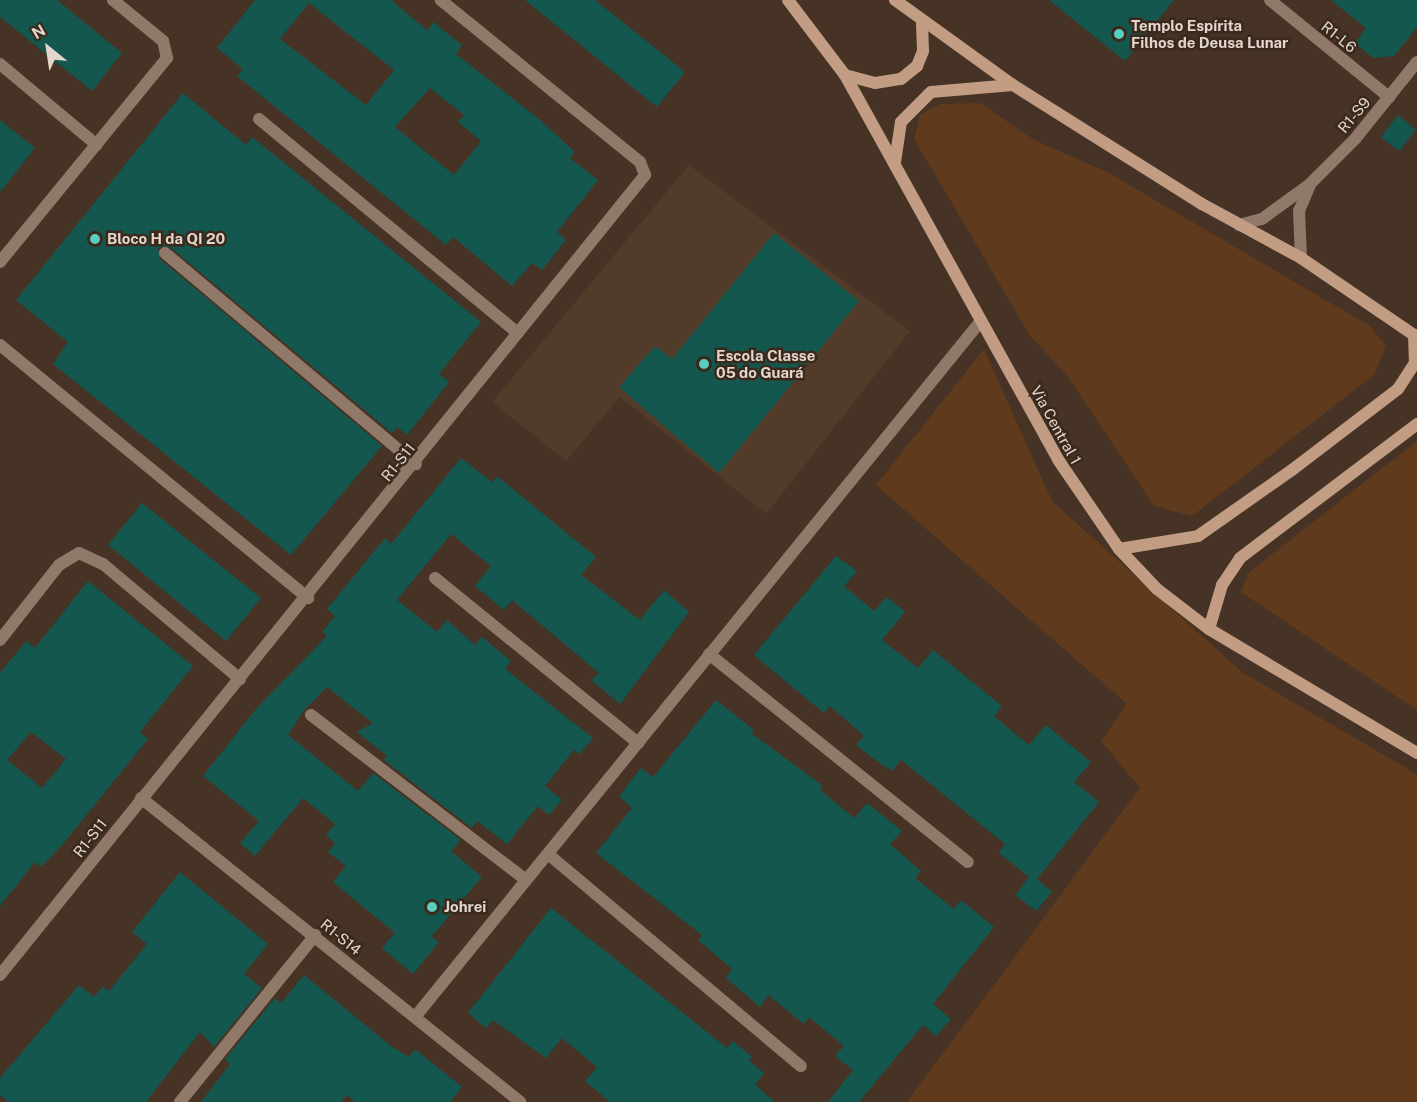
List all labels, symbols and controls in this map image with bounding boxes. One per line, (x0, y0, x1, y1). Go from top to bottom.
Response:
place label: Templo Espírita Filhos de Deusa Lunar (1131, 16, 1288, 51)
street label: R1-L6 (1318, 17, 1360, 57)
north arrow (18, 18, 78, 78)
text: N (29, 21, 49, 43)
marker: Templo Espírita Filhos de Deusa Lunar (1112, 27, 1126, 41)
street label: R1-S9 (1334, 94, 1374, 136)
place label: Bloco H da QI 20 (107, 230, 225, 248)
marker: Bloco H da QI 20 (88, 232, 102, 246)
place label: Escola Classe 05 do Guará (716, 346, 815, 381)
marker: Escola Classe 05 do Guará (697, 357, 711, 371)
street label: Via Central 1 (1027, 383, 1085, 467)
street label: R1-S11 (377, 439, 419, 485)
street label: R1-S11 (69, 815, 111, 861)
place label: Johrei (444, 898, 486, 916)
marker: Johrei (425, 900, 439, 914)
street label: R1-S14 (317, 915, 365, 959)

